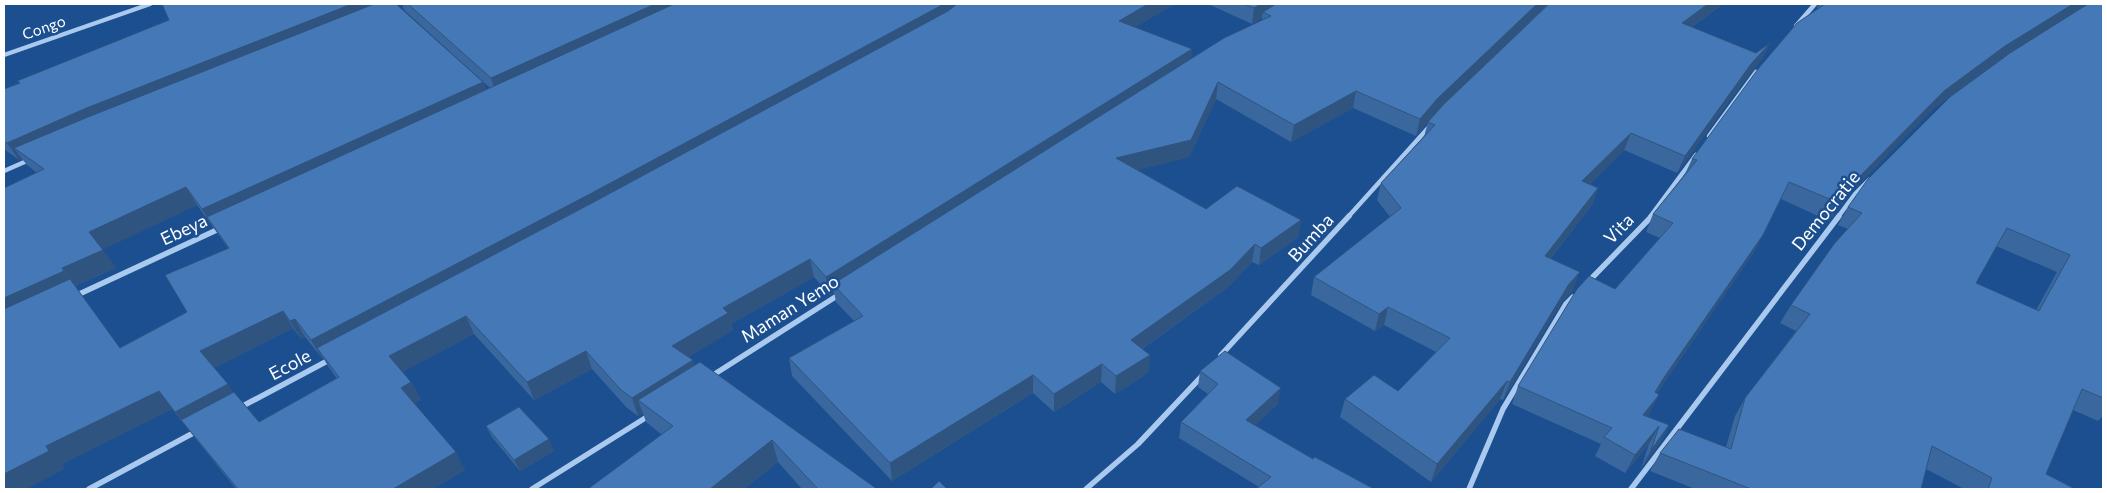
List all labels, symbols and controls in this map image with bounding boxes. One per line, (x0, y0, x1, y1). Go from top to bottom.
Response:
street label: Congo (20, 11, 68, 43)
street label: Democratie (1786, 166, 1864, 255)
street label: Ebeya (157, 209, 211, 249)
street label: Bumba (1283, 209, 1338, 266)
street label: Vita (1599, 209, 1638, 248)
street label: Maman Yemo (736, 269, 843, 347)
street label: Ecole (265, 344, 314, 384)

